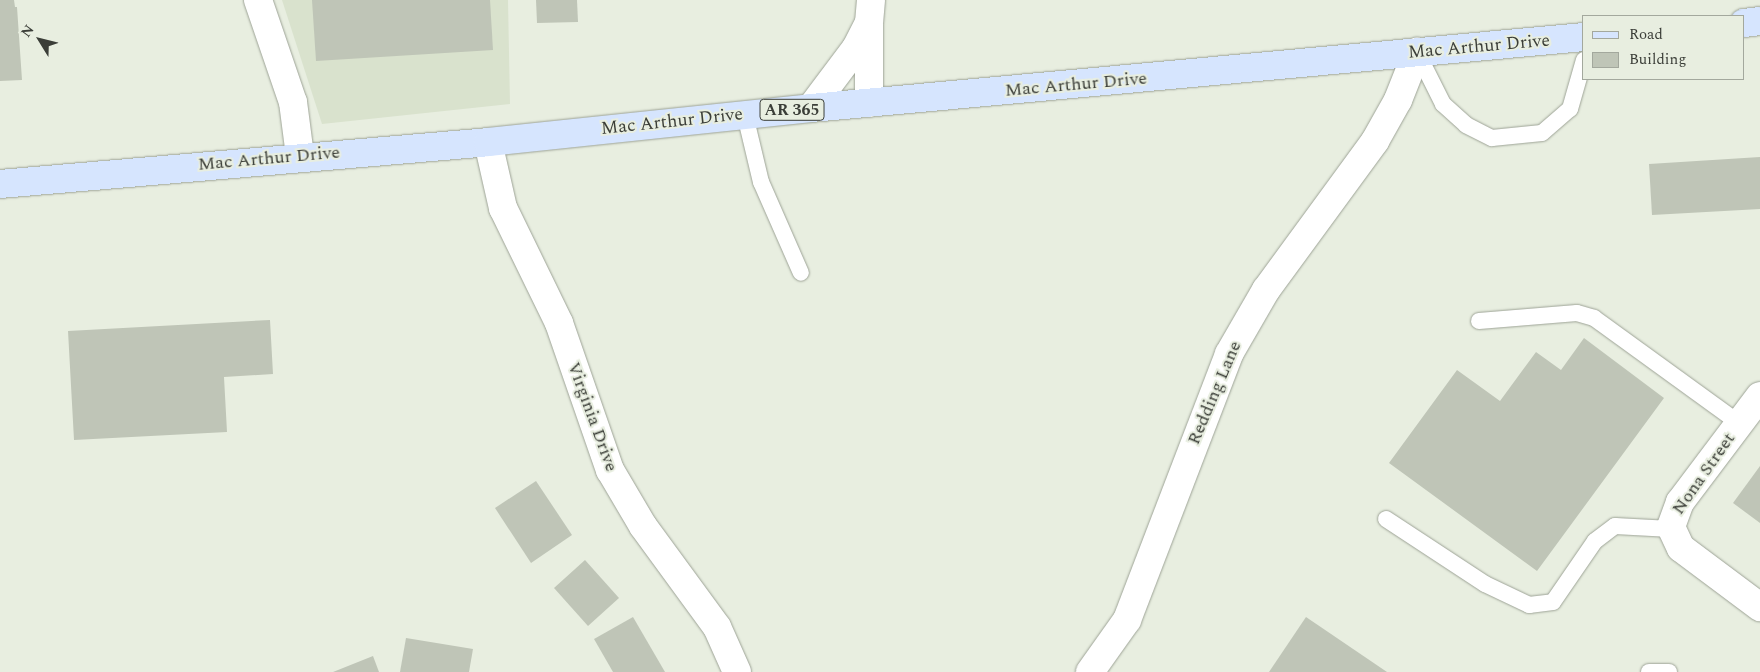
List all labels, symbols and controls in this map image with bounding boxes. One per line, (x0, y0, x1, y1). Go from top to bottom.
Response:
north arrow (15, 15, 65, 65)
legend (1582, 15, 1745, 80)
text: N (16, 20, 39, 42)
text: Road (1629, 23, 1663, 46)
street label: Mac Arthur Drive (1407, 30, 1551, 64)
text: Building (1629, 48, 1686, 71)
street label: Mac Arthur Drive (1004, 68, 1148, 102)
road number: AR 365 (760, 96, 824, 124)
street label: Mac Arthur Drive (600, 104, 744, 140)
street label: Mac Arthur Drive (197, 142, 341, 176)
street label: Redding Lane (1183, 338, 1247, 448)
street label: Virginia Drive (562, 359, 622, 475)
street label: Nona Street (1668, 429, 1740, 519)

